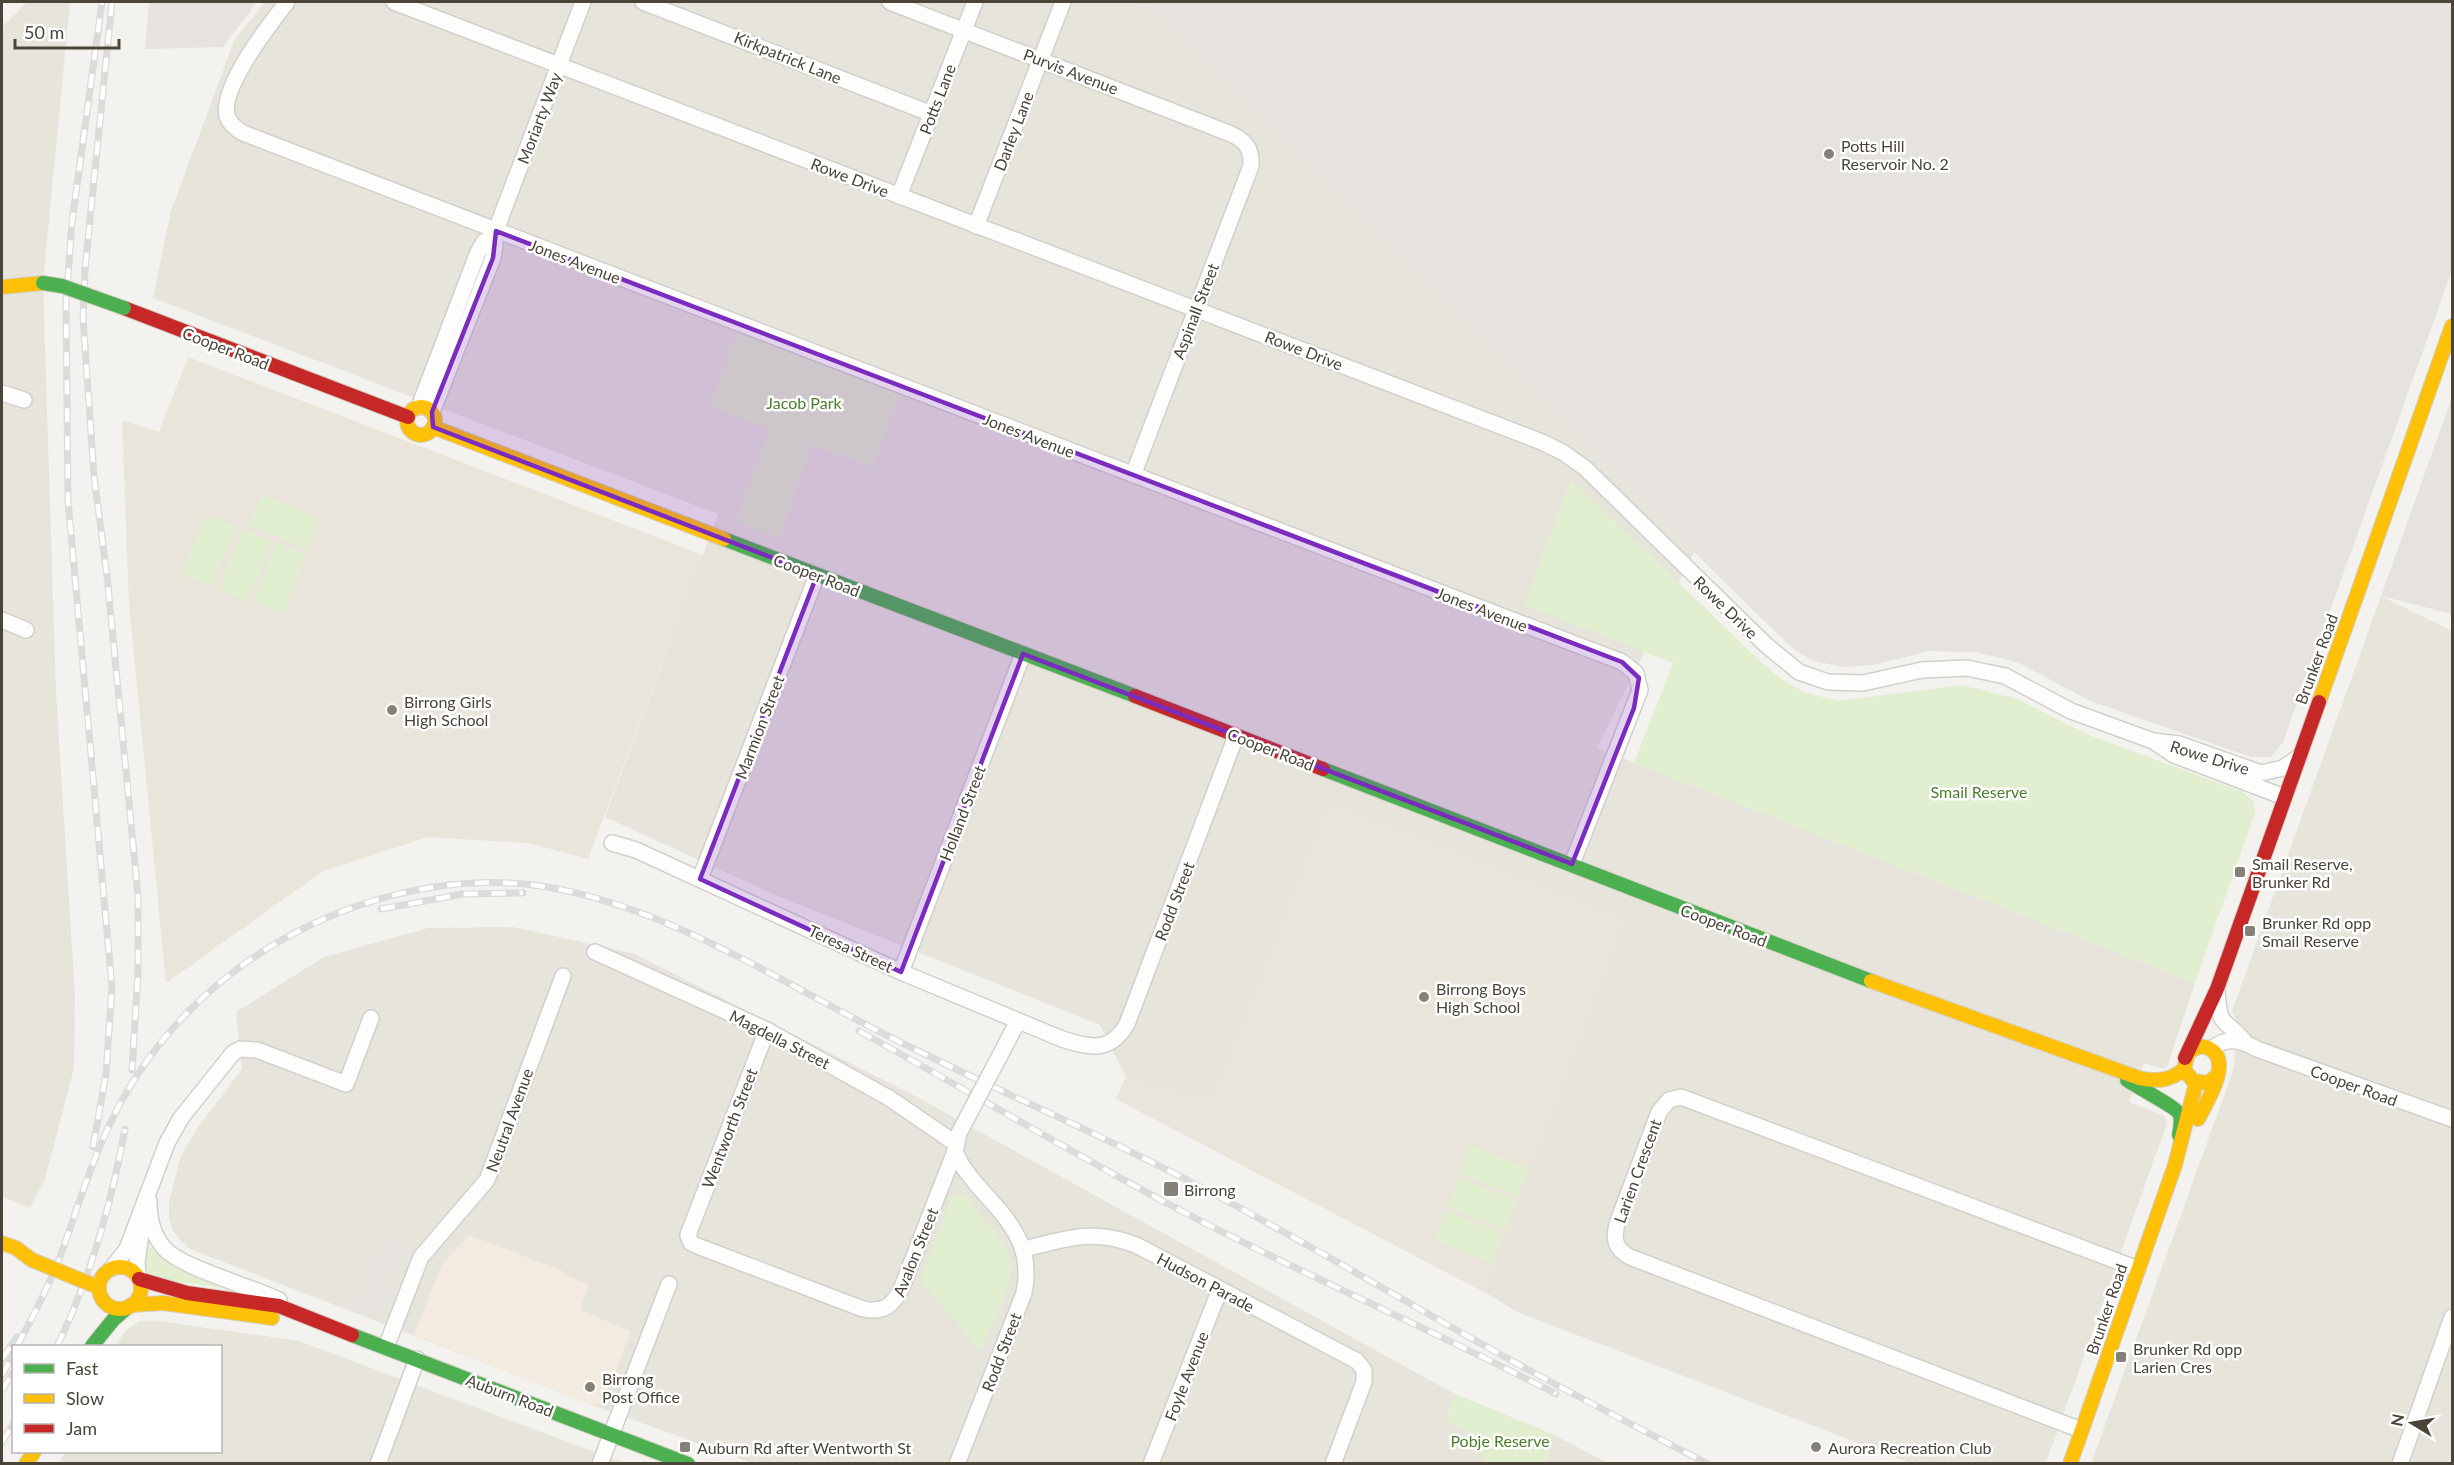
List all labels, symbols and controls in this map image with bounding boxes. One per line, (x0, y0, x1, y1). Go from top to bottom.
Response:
scale bar (15, 12, 118, 50)
text: 50 m (24, 21, 64, 43)
street label: Kirkpatrick Lane (732, 27, 844, 87)
street label: Purvis Avenue (1021, 44, 1121, 98)
street label: Potts Lane (915, 61, 959, 137)
street label: Moriarty Way (513, 69, 565, 166)
street label: Darley Lane (989, 89, 1037, 173)
place label: Potts Hill Reservoir No. 2 (1841, 136, 1949, 173)
marker: Potts Hill Reservoir No. 2 (1822, 147, 1836, 161)
street label: Rowe Drive (809, 154, 891, 200)
street label: Jones Avenue (527, 235, 623, 287)
street label: Aspinall Street (1168, 260, 1222, 362)
street label: Cooper Road (180, 323, 272, 373)
street label: Rowe Drive (1263, 327, 1345, 373)
park label: Jacob Park (766, 393, 843, 412)
street label: Jones Avenue (981, 409, 1077, 461)
street label: Cooper Road (771, 550, 863, 600)
street label: Rowe Drive (1690, 572, 1762, 642)
street label: Jones Avenue (1434, 583, 1530, 635)
street label: Brunker Road (2291, 611, 2341, 707)
street label: Marmion Street (730, 672, 788, 782)
place label: Birrong Girls High School (404, 692, 492, 729)
marker: Birrong Girls High School (385, 703, 399, 717)
street label: Cooper Road (1225, 724, 1317, 774)
street label: Rowe Drive (2168, 736, 2252, 778)
street label: Holland Street (935, 762, 989, 863)
park label: Smail Reserve (1931, 782, 2027, 801)
place label: Smail Reserve, Brunker Rd (2252, 854, 2353, 891)
street label: Rodd Street (1150, 859, 1198, 943)
marker: Smail Reserve, Brunker Rd (2233, 865, 2247, 879)
street label: Cooper Road (1678, 900, 1770, 950)
place label: Brunker Rd opp Smail Reserve (2262, 913, 2371, 950)
street label: Teresa Street (806, 920, 896, 976)
marker: Brunker Rd opp Smail Reserve (2243, 924, 2257, 938)
place label: Birrong Boys High School (1436, 979, 1526, 1016)
marker: Birrong Boys High School (1417, 990, 1431, 1004)
street label: Magdella Street (727, 1006, 834, 1073)
street label: Cooper Road (2308, 1060, 2400, 1110)
street label: Wentworth Street (697, 1065, 761, 1191)
street label: Neutral Avenue (481, 1066, 537, 1174)
street label: Larien Crescent (1609, 1116, 1665, 1226)
marker: Birrong (1162, 1180, 1180, 1198)
place label: Birrong (1184, 1180, 1236, 1199)
street label: Avalon Street (889, 1205, 942, 1299)
street label: Hudson Parade (1154, 1248, 1258, 1316)
street label: Brunker Road (2082, 1261, 2130, 1357)
street label: Rodd Street (977, 1310, 1025, 1394)
street label: Foyle Avenue (1160, 1329, 1212, 1423)
place label: Brunker Rd opp Larien Cres (2133, 1339, 2242, 1376)
legend (12, 1345, 222, 1453)
marker: Brunker Rd opp Larien Cres (2114, 1350, 2128, 1364)
text: Fast (66, 1357, 99, 1379)
place label: Birrong Post Office (602, 1369, 680, 1406)
street label: Auburn Road (464, 1370, 556, 1420)
marker: Birrong Post Office (583, 1380, 597, 1394)
text: Slow (66, 1387, 104, 1409)
north arrow (2382, 1393, 2442, 1453)
text: N (2386, 1412, 2407, 1428)
text: Jam (66, 1417, 97, 1439)
park label: Pobje Reserve (1450, 1431, 1550, 1450)
place label: Auburn Rd after Wentworth St (697, 1438, 912, 1457)
place label: Aurora Recreation Club (1828, 1438, 1992, 1457)
marker: Auburn Rd after Wentworth St (678, 1440, 692, 1454)
marker: Aurora Recreation Club (1809, 1440, 1823, 1454)

